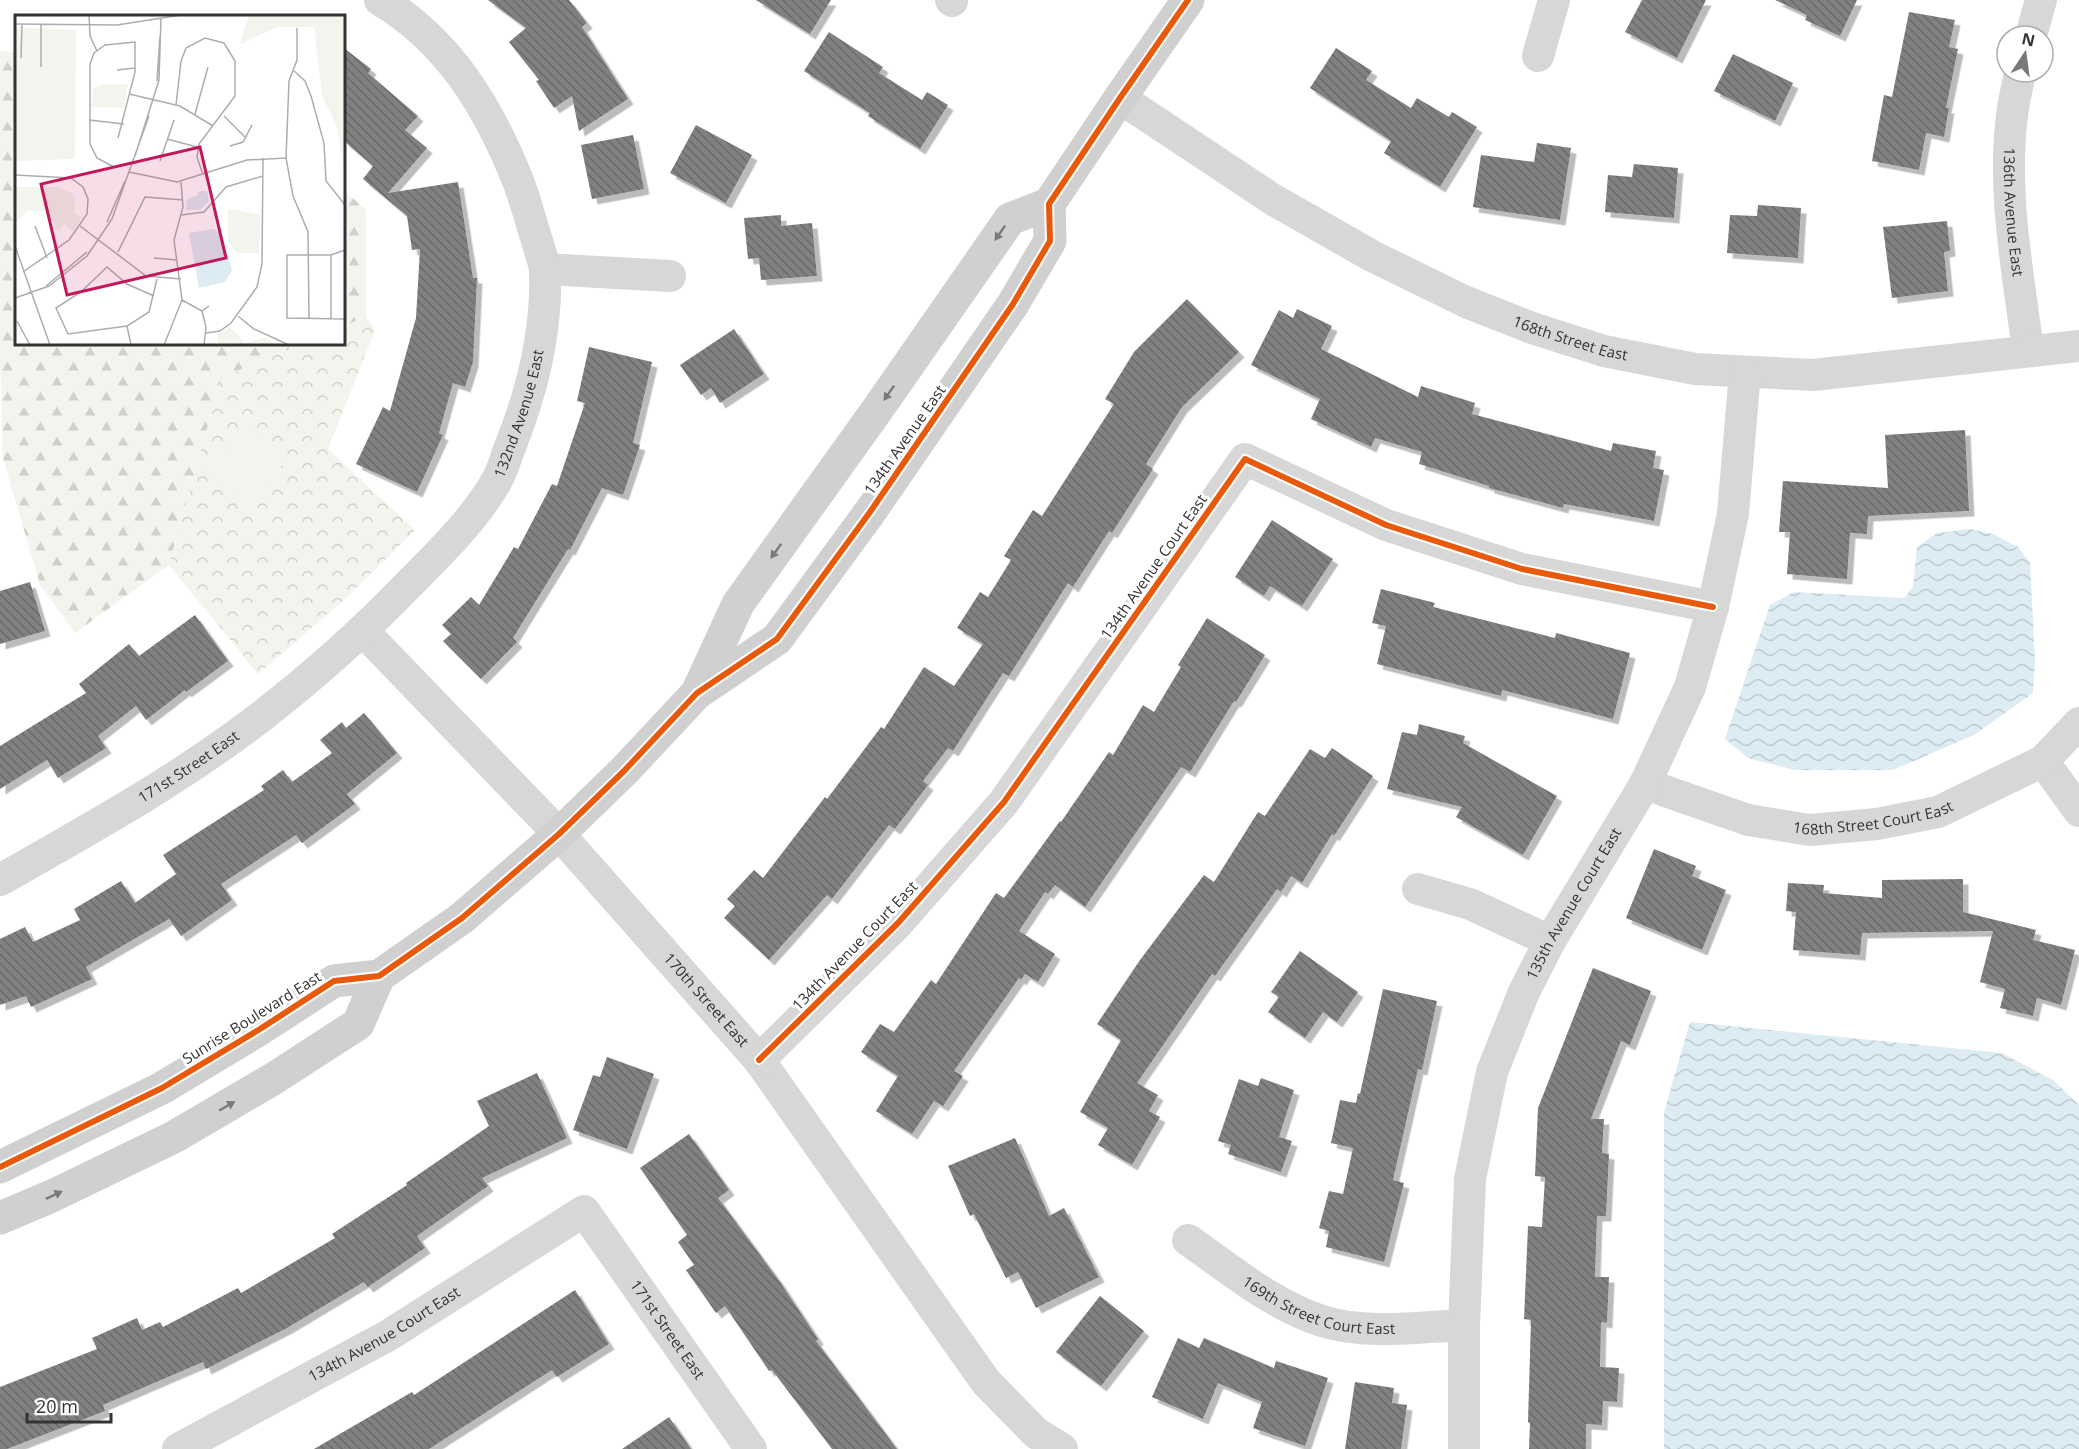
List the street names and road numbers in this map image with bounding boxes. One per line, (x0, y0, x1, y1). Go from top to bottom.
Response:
street label: 136th Avenue East (2000, 147, 2029, 278)
street label: 168th Street East (1510, 310, 1630, 364)
street label: 132nd Avenue East (489, 348, 548, 480)
street label: 134th Avenue East (859, 381, 950, 498)
street label: 134th Avenue Court East (1096, 490, 1211, 643)
street label: 171st Street East (134, 726, 243, 807)
street label: 168th Street Court East (1792, 795, 1956, 839)
street label: 135th Avenue Court East (1521, 824, 1625, 983)
street label: 134th Avenue Court East (787, 876, 921, 1014)
street label: 170th Street East (660, 948, 754, 1051)
street label: Sunrise Boulevard East (178, 966, 325, 1068)
street label: 169th Street Court East (1239, 1271, 1395, 1338)
street label: 171st Street East (626, 1275, 710, 1383)
street label: 134th Avenue Court East (304, 1281, 463, 1386)

